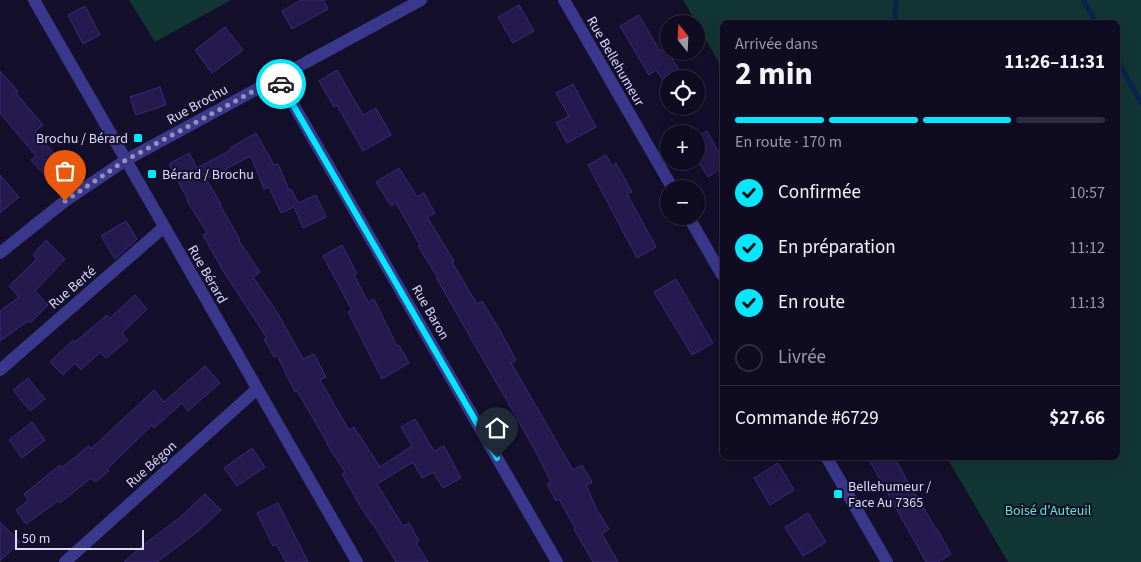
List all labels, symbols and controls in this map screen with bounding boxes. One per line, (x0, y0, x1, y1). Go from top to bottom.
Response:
street label: Rue Bellehumeur (581, 13, 649, 110)
north arrow (660, 15, 705, 60)
map controls (660, 15, 705, 225)
text: Arrivée dans (735, 33, 818, 55)
text: 11:26–11:31 (1004, 49, 1105, 76)
text: 2 min (735, 51, 813, 97)
courier (256, 59, 306, 109)
icon: car (267, 70, 295, 98)
button: locate (660, 70, 705, 115)
street label: Rue Brochu (163, 80, 232, 130)
button: + (660, 125, 705, 170)
place label: Brochu / Bérard (36, 129, 128, 149)
text: En route · 170 m (735, 131, 842, 153)
marker: Brochu / Bérard (132, 132, 144, 144)
pin (44, 150, 86, 201)
icon: bag (51, 157, 79, 185)
place label: Bérard / Brochu (162, 165, 254, 185)
marker: Bérard / Brochu (146, 168, 158, 180)
icon: check (735, 179, 763, 207)
text: Confirmée (778, 179, 861, 206)
button: − (660, 180, 705, 225)
text: 10:57 (1069, 182, 1105, 204)
icon: check (735, 234, 763, 262)
text: En préparation (778, 234, 896, 261)
text: 11:12 (1069, 237, 1105, 259)
street label: Rue Bérard (182, 242, 232, 307)
street label: Rue Berté (45, 262, 101, 314)
street label: Rue Baron (406, 281, 454, 344)
icon: check (735, 289, 763, 317)
text: En route (778, 289, 845, 316)
text: 11:13 (1069, 292, 1105, 314)
text: Livrée (778, 344, 826, 371)
text: Commande #6729 (735, 405, 879, 432)
text: $27.66 (1049, 405, 1105, 432)
pin (476, 407, 518, 458)
icon: home (483, 414, 511, 442)
street label: Rue Bégon (122, 436, 182, 493)
place label: Bellehumeur / Face Au 7365 (848, 477, 931, 513)
marker: Bellehumeur / Face Au 7365 (832, 488, 844, 500)
park label: Boisé d'Auteuil (1005, 501, 1092, 521)
scale bar (15, 527, 144, 550)
text: 50 m (22, 529, 50, 549)

